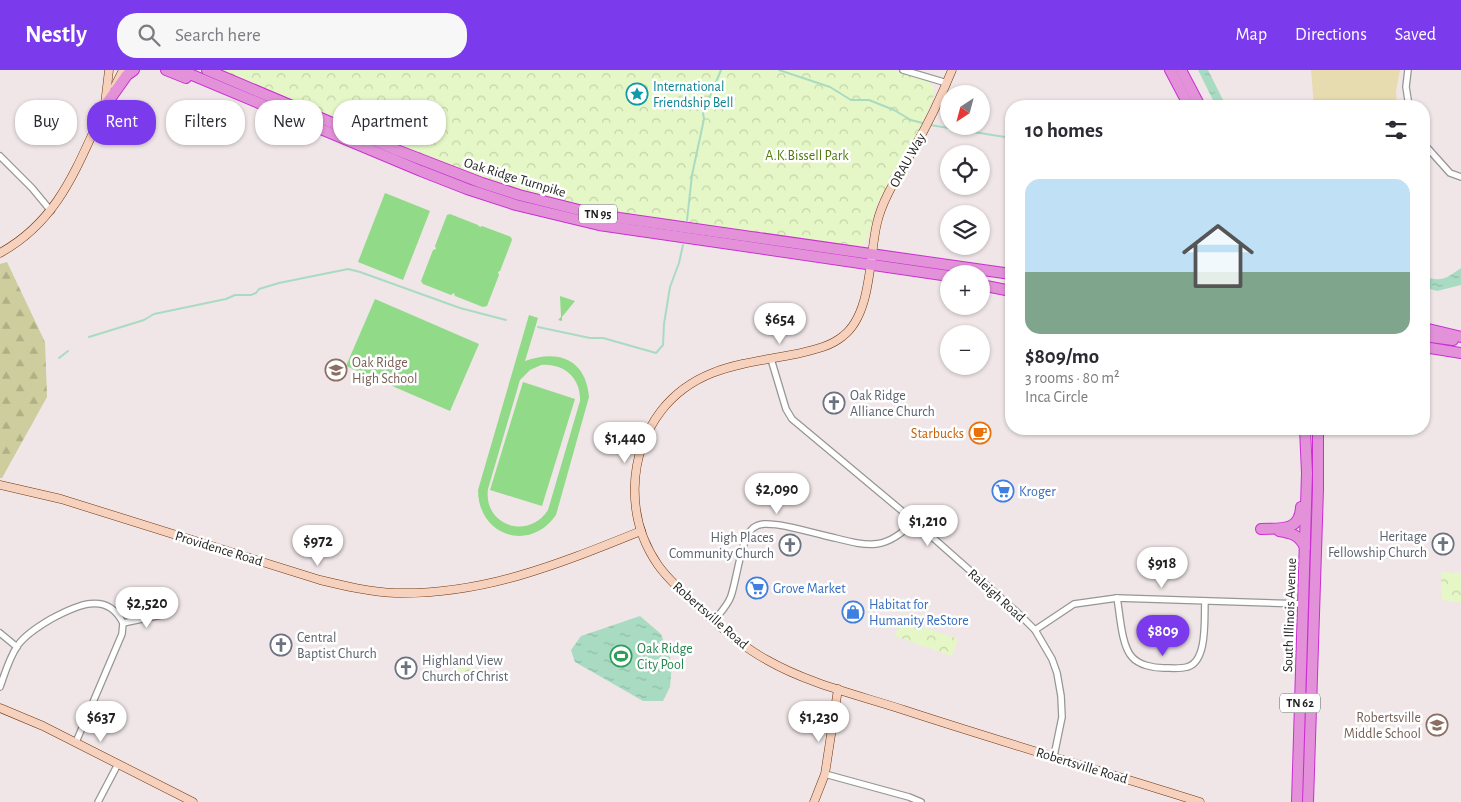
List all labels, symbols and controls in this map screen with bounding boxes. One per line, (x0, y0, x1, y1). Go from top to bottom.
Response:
search box (117, 13, 467, 58)
icon: search (135, 21, 163, 49)
text: Nestly (25, 23, 87, 47)
text: Search here (175, 26, 261, 45)
text: Map (1236, 26, 1267, 44)
text: Directions (1295, 26, 1367, 44)
text: Saved (1395, 26, 1436, 44)
place label: International Friendship Bell (653, 80, 733, 110)
place icon: International Friendship Bell (625, 82, 649, 106)
north arrow (940, 85, 990, 135)
map controls (940, 85, 990, 375)
chip: Buy (15, 100, 77, 145)
chip: Rent (87, 100, 156, 145)
chip: Filters (166, 100, 245, 145)
chip: New (255, 100, 323, 145)
chip: Apartment (333, 100, 446, 145)
icon: filters (1382, 116, 1410, 144)
text: 10 homes (1025, 120, 1103, 141)
street label: ORAU Way (887, 131, 928, 190)
button: locate (940, 145, 990, 195)
park label: A.K.Bissell Park (765, 149, 849, 163)
street label: Oak Ridge Turnpike (462, 156, 567, 200)
road number: TN 95 (579, 204, 617, 224)
button: layers (940, 205, 990, 255)
icon: home (1173, 211, 1263, 301)
button: + (940, 265, 990, 315)
pin: $654 (750, 302, 810, 345)
text: $654 (765, 311, 795, 327)
button: − (940, 325, 990, 375)
text: $809/mo (1025, 346, 1099, 367)
place label: Oak Ridge High School (352, 356, 418, 386)
school or university icon: Oak Ridge High School (324, 358, 348, 382)
text: 3 rooms · 80 m² (1025, 370, 1120, 386)
place label: Oak Ridge Alliance Church (850, 389, 935, 419)
text: Inca Circle (1025, 389, 1088, 405)
church icon: Oak Ridge Alliance Church (822, 391, 846, 415)
cafe icon: Starbucks (968, 421, 992, 445)
pin: $1,440 (584, 422, 666, 464)
place label: Starbucks (911, 427, 964, 441)
text: $1,440 (604, 430, 646, 446)
pin: $2,090 (736, 472, 818, 515)
supermarket icon: Kroger (991, 479, 1015, 503)
text: $2,090 (756, 481, 798, 497)
place label: Kroger (1019, 485, 1056, 499)
pin: $1,210 (887, 504, 969, 547)
text: $1,210 (909, 513, 947, 529)
pin: $972 (288, 524, 348, 567)
street label: Providence Road (173, 529, 264, 569)
place label: Heritage Fellowship Church (1328, 530, 1427, 560)
place label: High Places Community Church (669, 531, 774, 561)
church icon: Heritage Fellowship Church (1431, 532, 1455, 556)
text: $972 (303, 533, 333, 549)
church icon: High Places Community Church (778, 533, 802, 557)
pin: $918 (1132, 546, 1192, 589)
text: $918 (1148, 555, 1176, 571)
street label: South Illinois Avenue (1281, 558, 1299, 672)
street label: Raleigh Road (965, 567, 1028, 625)
supermarket icon: Grove Market (745, 576, 769, 600)
street label: Robertsville Road (670, 579, 751, 652)
place label: Grove Market (773, 582, 846, 596)
pin: $2,520 (106, 586, 188, 629)
text: $2,520 (126, 595, 168, 611)
place label: Habitat for Humanity ReStore (869, 598, 969, 628)
shop icon: Habitat for Humanity ReStore (841, 600, 865, 624)
pin: $809 (1133, 614, 1193, 657)
text: $809 (1147, 623, 1179, 639)
place label: Central Baptist Church (297, 631, 377, 661)
church icon: Central Baptist Church (269, 633, 293, 657)
place label: Oak Ridge City Pool (637, 642, 693, 672)
sports icon: Oak Ridge City Pool (609, 644, 633, 668)
place label: Highland View Church of Christ (422, 654, 509, 684)
church icon: Highland View Church of Christ (394, 656, 418, 680)
road number: TN 62 (1280, 694, 1320, 712)
pin: $637 (71, 700, 131, 743)
pin: $1,230 (778, 700, 860, 743)
text: $637 (87, 709, 115, 725)
text: $1,230 (799, 709, 839, 725)
place label: Robertsville Middle School (1344, 711, 1421, 741)
school or university icon: Robertsville Middle School (1425, 713, 1449, 737)
street label: Robertsville Road (1034, 745, 1129, 787)

